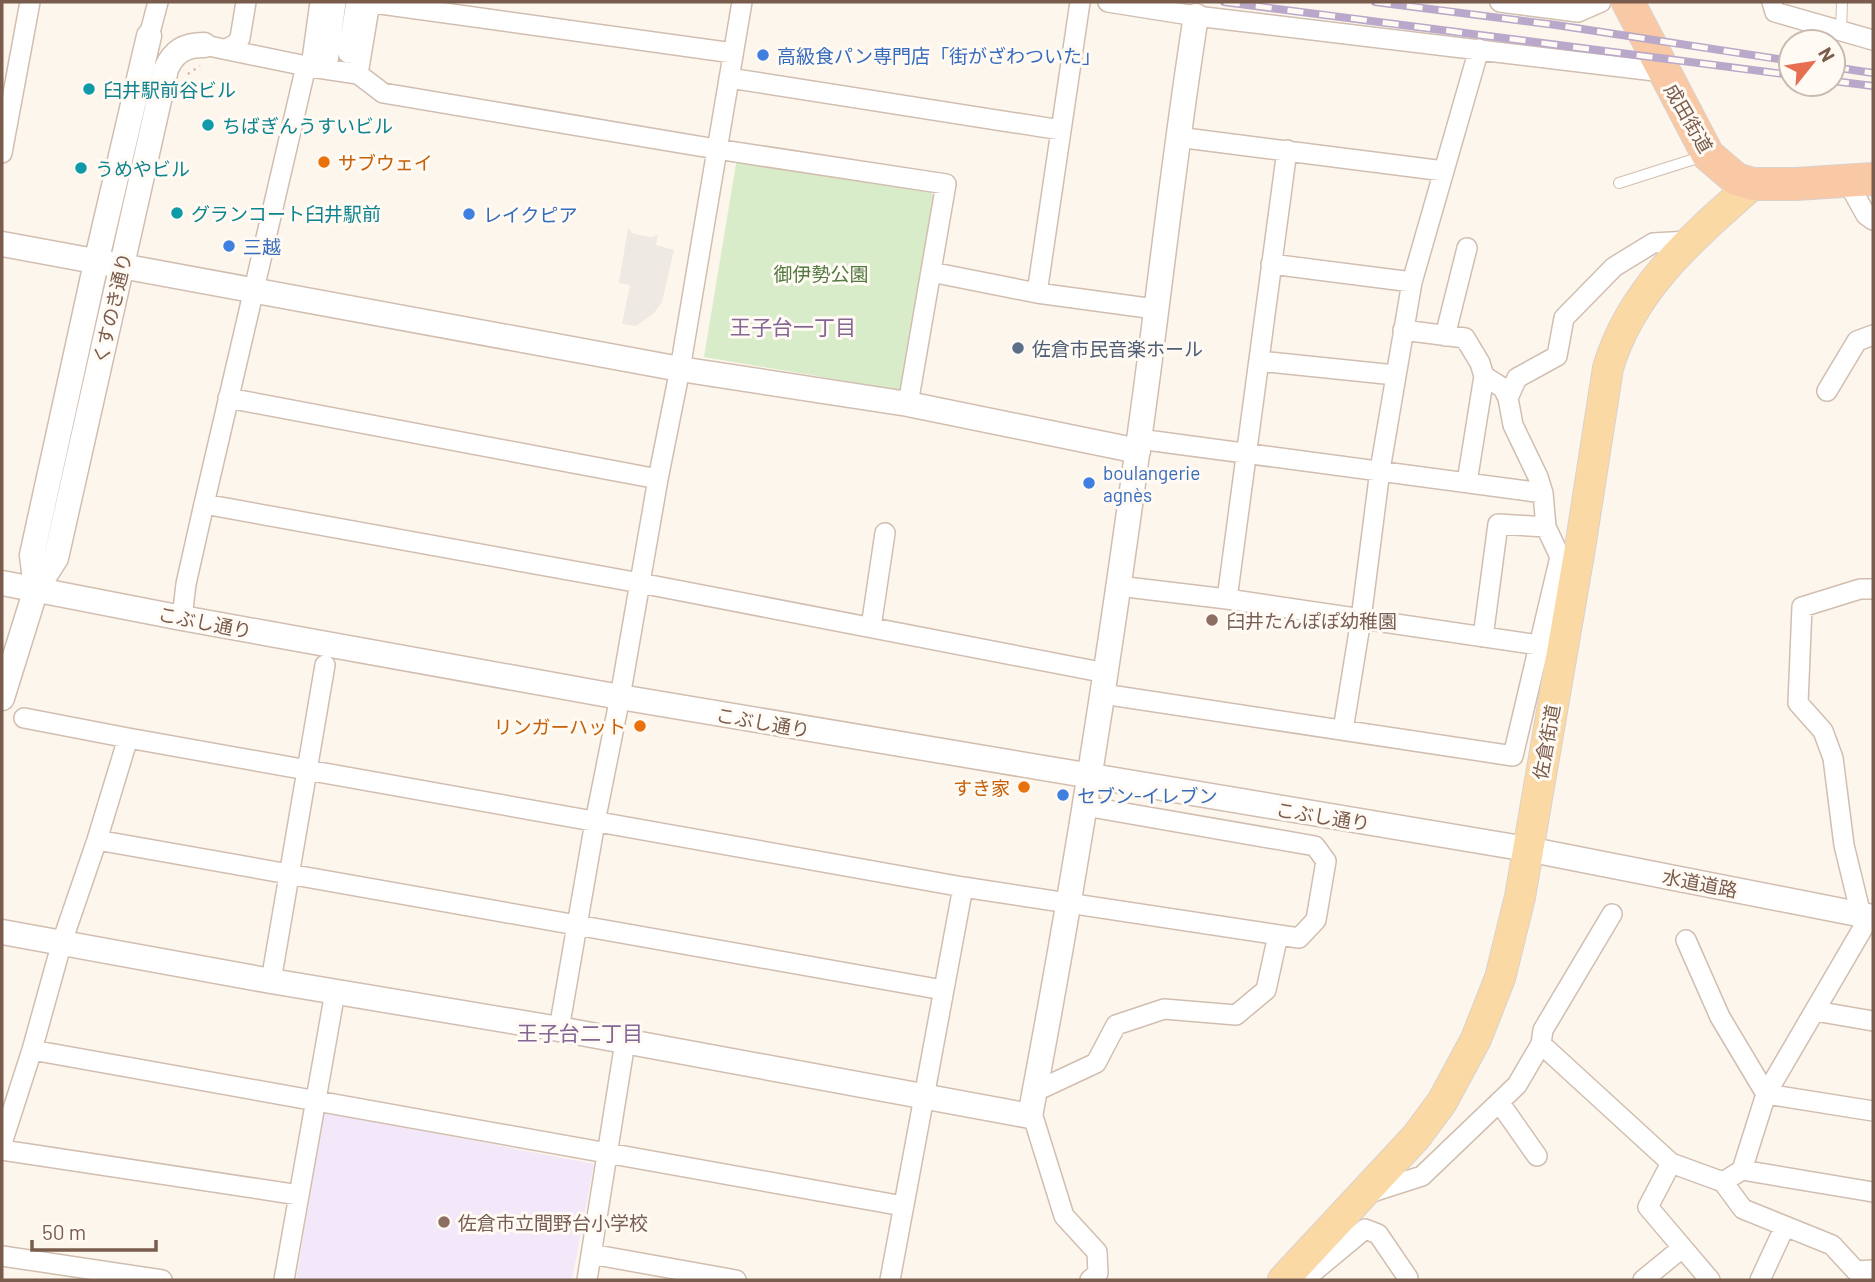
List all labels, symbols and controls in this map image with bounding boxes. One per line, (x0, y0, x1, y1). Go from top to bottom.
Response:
north arrow (1777, 28, 1847, 98)
text: N (1814, 43, 1840, 65)
place label: 高級食パン専門店「街がざわついた」 (777, 44, 1101, 67)
marker: 高級食パン専門店「街がざわついた」 (755, 47, 771, 63)
place label: 臼井駅前谷ビル (103, 78, 236, 101)
street label: 成田街道 (1660, 79, 1718, 157)
marker: 臼井駅前谷ビル (81, 81, 97, 97)
place label: ちばぎんうすいビル (222, 114, 393, 137)
marker: ちばぎんうすいビル (200, 117, 216, 133)
place label: サブウェイ (338, 151, 433, 174)
marker: サブウェイ (316, 154, 332, 170)
place label: うめやビル (95, 157, 190, 180)
marker: うめやビル (73, 160, 89, 176)
place label: グランコート臼井駅前 (191, 202, 381, 225)
place label: レイクピア (483, 203, 578, 226)
marker: グランコート臼井駅前 (169, 205, 185, 221)
marker: レイクピア (461, 206, 477, 222)
place label: 三越 (243, 235, 281, 258)
marker: 三越 (221, 238, 237, 254)
street label: くすのき通り (88, 250, 136, 366)
park label: 御伊勢公園 (773, 262, 869, 285)
district label: 王子台一丁目 (730, 314, 856, 339)
place label: 佐倉市民音楽ホール (1032, 337, 1203, 360)
marker: 佐倉市民音楽ホール (1010, 340, 1026, 356)
place label: boulangerie agnès (1103, 461, 1200, 506)
marker: boulangerie agnès (1081, 475, 1097, 491)
street label: こぶし通り (156, 602, 254, 642)
place label: 臼井たんぽぽ幼稚園 (1226, 609, 1397, 632)
marker: 臼井たんぽぽ幼稚園 (1204, 612, 1220, 628)
street label: こぶし通り (714, 702, 812, 742)
street label: 佐倉街道 (1528, 703, 1564, 781)
place label: リンガーハット (493, 715, 626, 738)
marker: リンガーハット (632, 718, 648, 734)
place label: すき家 (953, 776, 1010, 799)
marker: すき家 (1016, 779, 1032, 795)
place label: セブン-イレブン (1077, 784, 1218, 807)
marker: セブン-イレブン (1055, 787, 1071, 803)
street label: こぶし通り (1274, 797, 1372, 835)
street label: 水道道路 (1660, 864, 1740, 902)
district label: 王子台二丁目 (517, 1020, 643, 1045)
scale bar (32, 1208, 156, 1252)
place label: 佐倉市立間野台小学校 (458, 1211, 648, 1234)
marker: 佐倉市立間野台小学校 (436, 1214, 452, 1230)
text: 50 m (42, 1219, 86, 1244)

